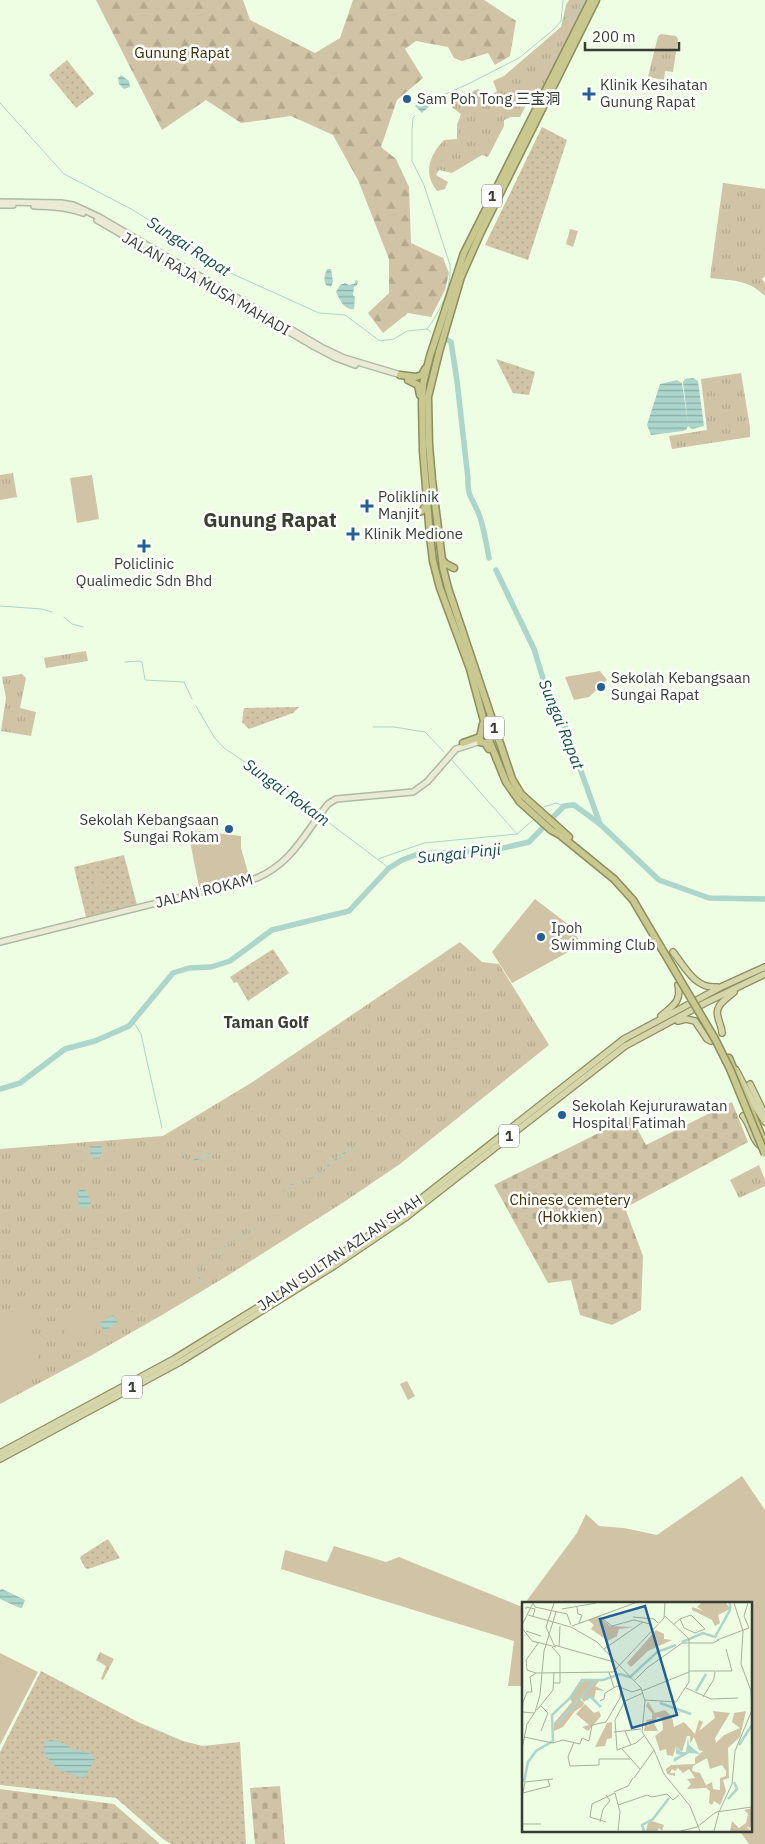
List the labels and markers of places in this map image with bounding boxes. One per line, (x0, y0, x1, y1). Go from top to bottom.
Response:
place label: Klinik Kesihatan Gunung Rapat (600, 75, 708, 111)
marker: Klinik Kesihatan Gunung Rapat (582, 87, 596, 101)
place label: Sam Poh Tong 三宝洞 (417, 89, 561, 108)
marker: Sam Poh Tong 三宝洞 (401, 93, 413, 105)
place label: Poliklinik Manjit (378, 487, 439, 523)
marker: Poliklinik Manjit (360, 499, 374, 513)
place label: Klinik Medione (364, 524, 463, 543)
marker: Klinik Medione (346, 527, 360, 541)
marker: Policlinic Qualimedic Sdn Bhd (137, 539, 151, 553)
place label: Policlinic Qualimedic Sdn Bhd (76, 554, 212, 590)
place label: Sekolah Kebangsaan Sungai Rapat (611, 668, 751, 704)
marker: Sekolah Kebangsaan Sungai Rapat (595, 681, 607, 693)
place label: Sekolah Kebangsaan Sungai Rokam (79, 810, 219, 846)
marker: Sekolah Kebangsaan Sungai Rokam (223, 823, 235, 835)
place label: Ipoh Swimming Club (551, 918, 656, 954)
marker: Ipoh Swimming Club (535, 931, 547, 943)
place label: Sekolah Kejururawatan Hospital Fatimah (572, 1096, 727, 1132)
marker: Sekolah Kejururawatan Hospital Fatimah (556, 1109, 568, 1121)

